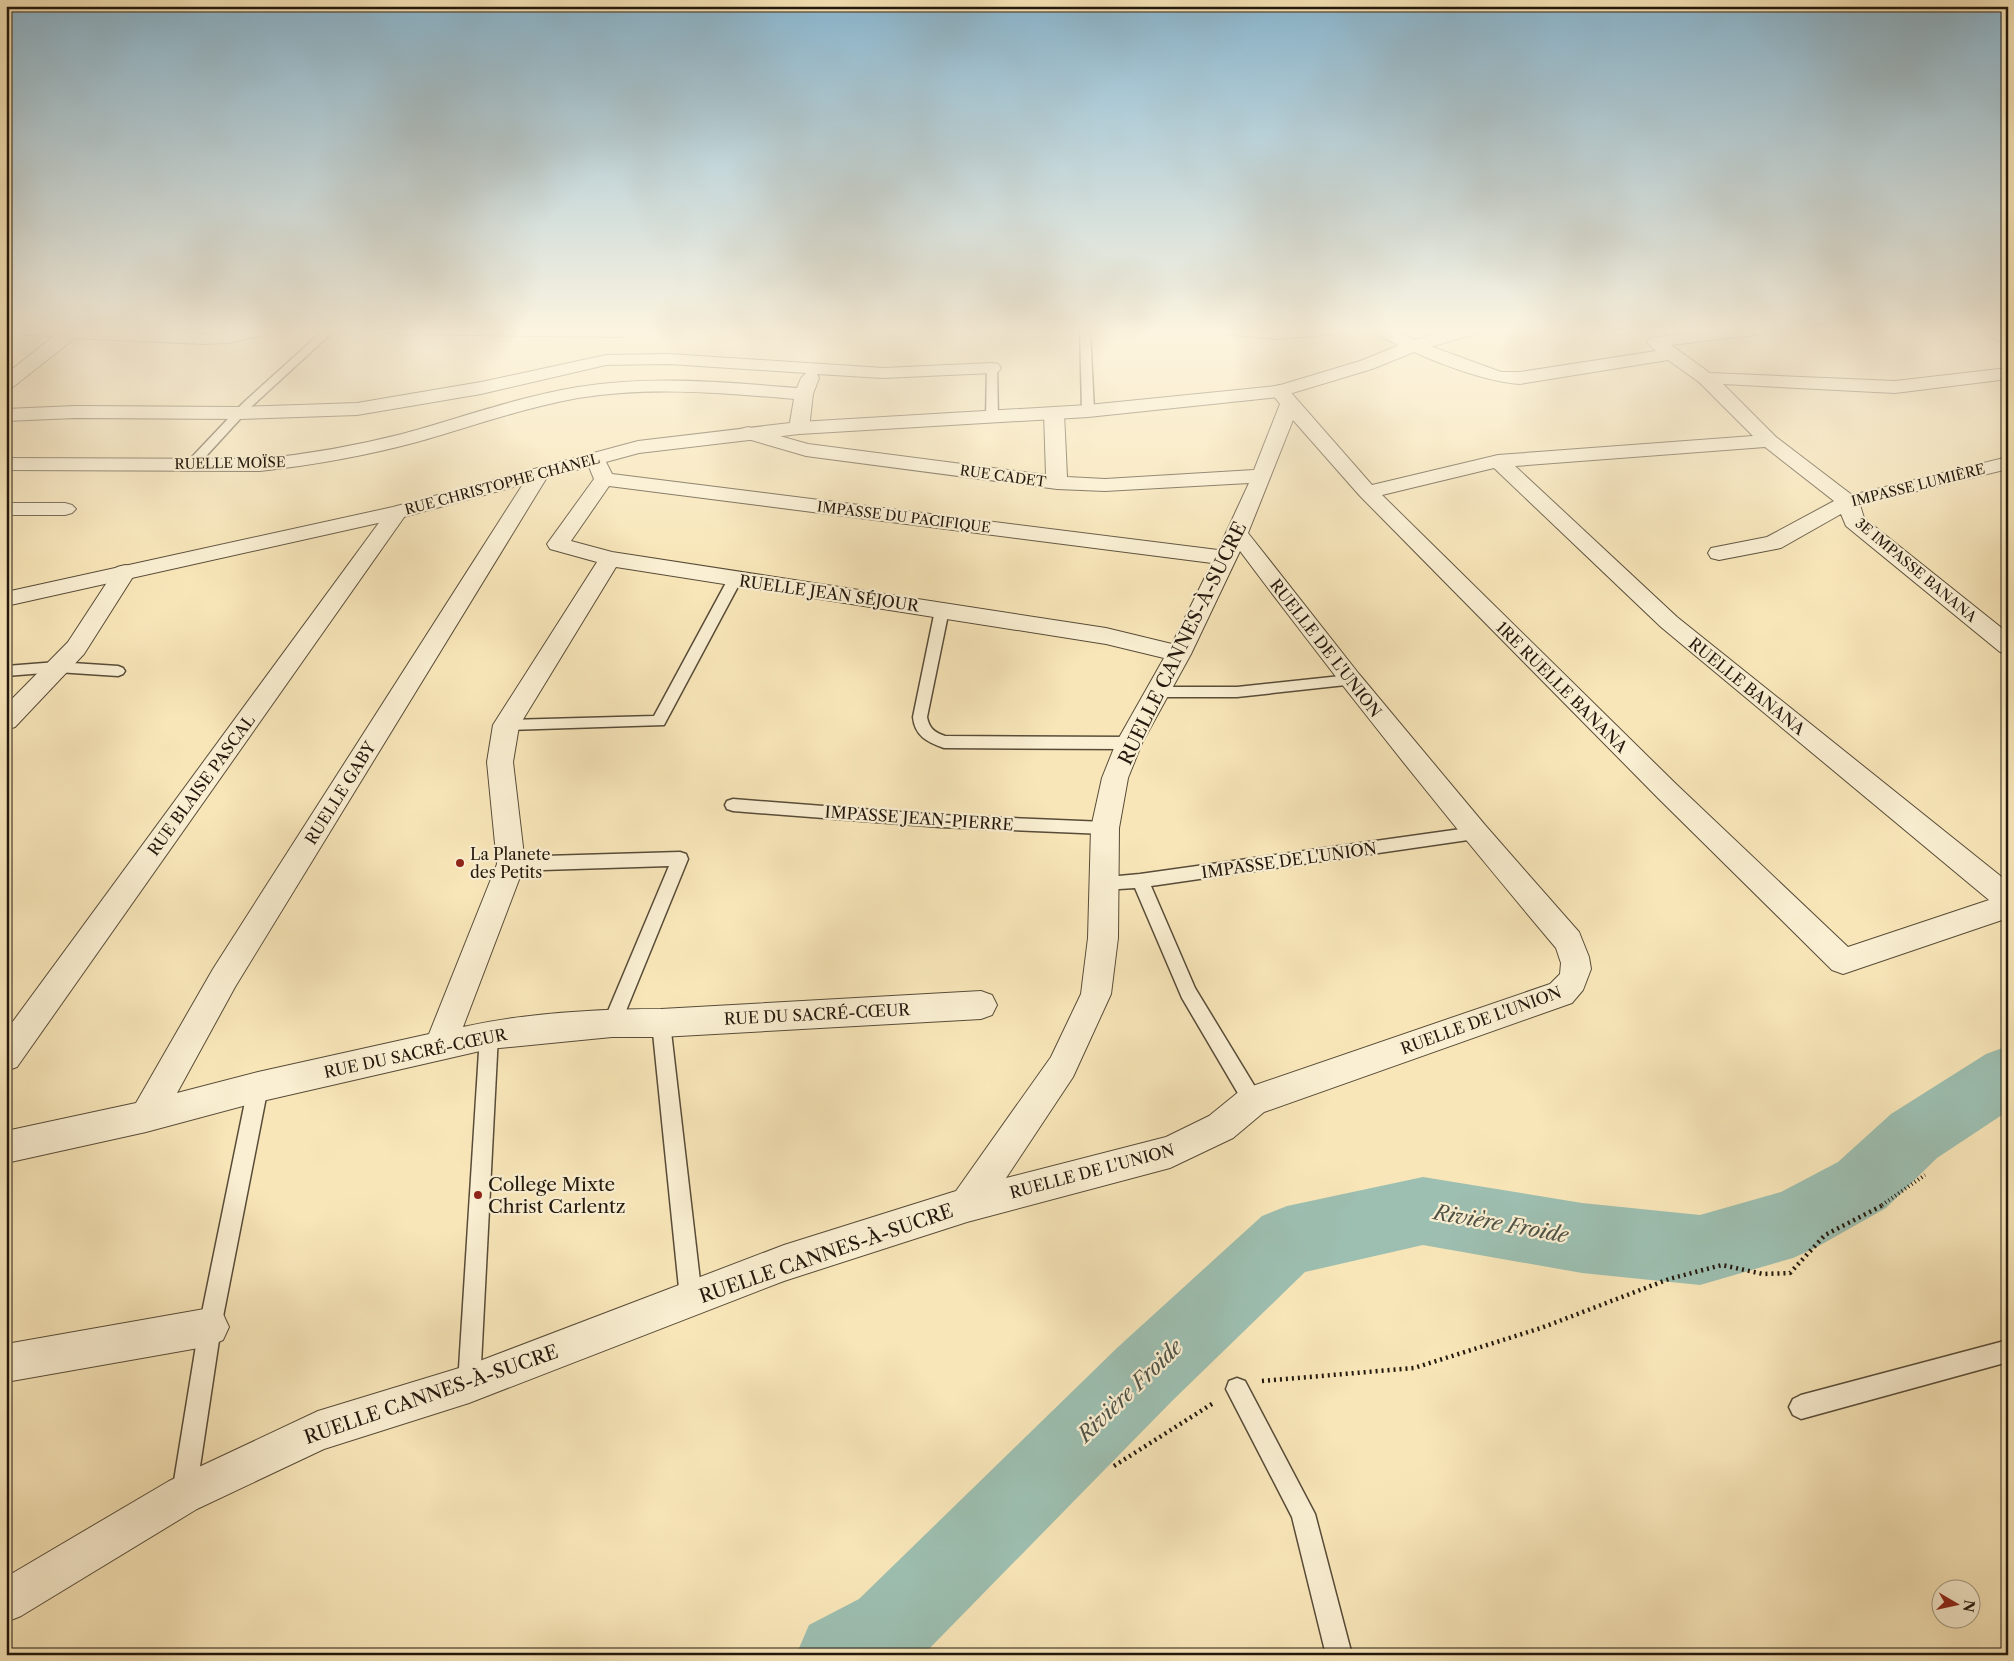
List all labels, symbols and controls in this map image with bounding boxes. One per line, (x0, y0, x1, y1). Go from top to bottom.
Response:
street label: RUE CHRISTOPHE CHANEL (403, 449, 601, 519)
street label: RUELLE MOÏSE (174, 453, 286, 473)
street label: IMPASSE LUMIÈRE (1849, 460, 1987, 510)
street label: RUE CADET (959, 461, 1048, 491)
street label: IMPASSE DU PACIFIQUE (816, 497, 992, 537)
street label: 3E IMPASSE BANANA (1852, 514, 1981, 626)
street label: RUELLE CANNES-À-SUCRE (1114, 518, 1251, 768)
street label: RUELLE JEAN SÉJOUR (738, 571, 921, 616)
street label: RUELLE DE L'UNION (1266, 575, 1386, 721)
street label: 1RE RUELLE BANANA (1492, 617, 1633, 758)
street label: RUELLE BANANA (1685, 633, 1810, 740)
street label: RUE BLAISE PASCAL (143, 710, 259, 859)
street label: RUELLE GABY (300, 737, 380, 848)
street label: IMPASSE JEAN-PIERRE (824, 801, 1014, 835)
street label: IMPASSE DE L'UNION (1200, 838, 1378, 882)
place label: La Planete des Petits (470, 844, 550, 882)
marker: La Planete des Petits (454, 857, 466, 869)
street label: RUELLE DE L'UNION (1398, 982, 1564, 1058)
street label: RUE DU SACRÉ-CŒUR (723, 999, 912, 1029)
street label: RUE DU SACRÉ-CŒUR (322, 1024, 509, 1082)
street label: RUELLE DE L'UNION (1007, 1139, 1177, 1203)
place label: College Mixte Christ Carlentz (488, 1173, 626, 1218)
marker: College Mixte Christ Carlentz (472, 1189, 484, 1201)
street label: RUELLE CANNES-À-SUCRE (696, 1199, 956, 1308)
water label: Rivière Froide (1430, 1199, 1571, 1248)
water label: Rivière Froide (1071, 1334, 1188, 1448)
street label: RUELLE CANNES-À-SUCRE (301, 1340, 561, 1449)
north arrow (1932, 1578, 1982, 1628)
text: N (1959, 1599, 1979, 1613)

